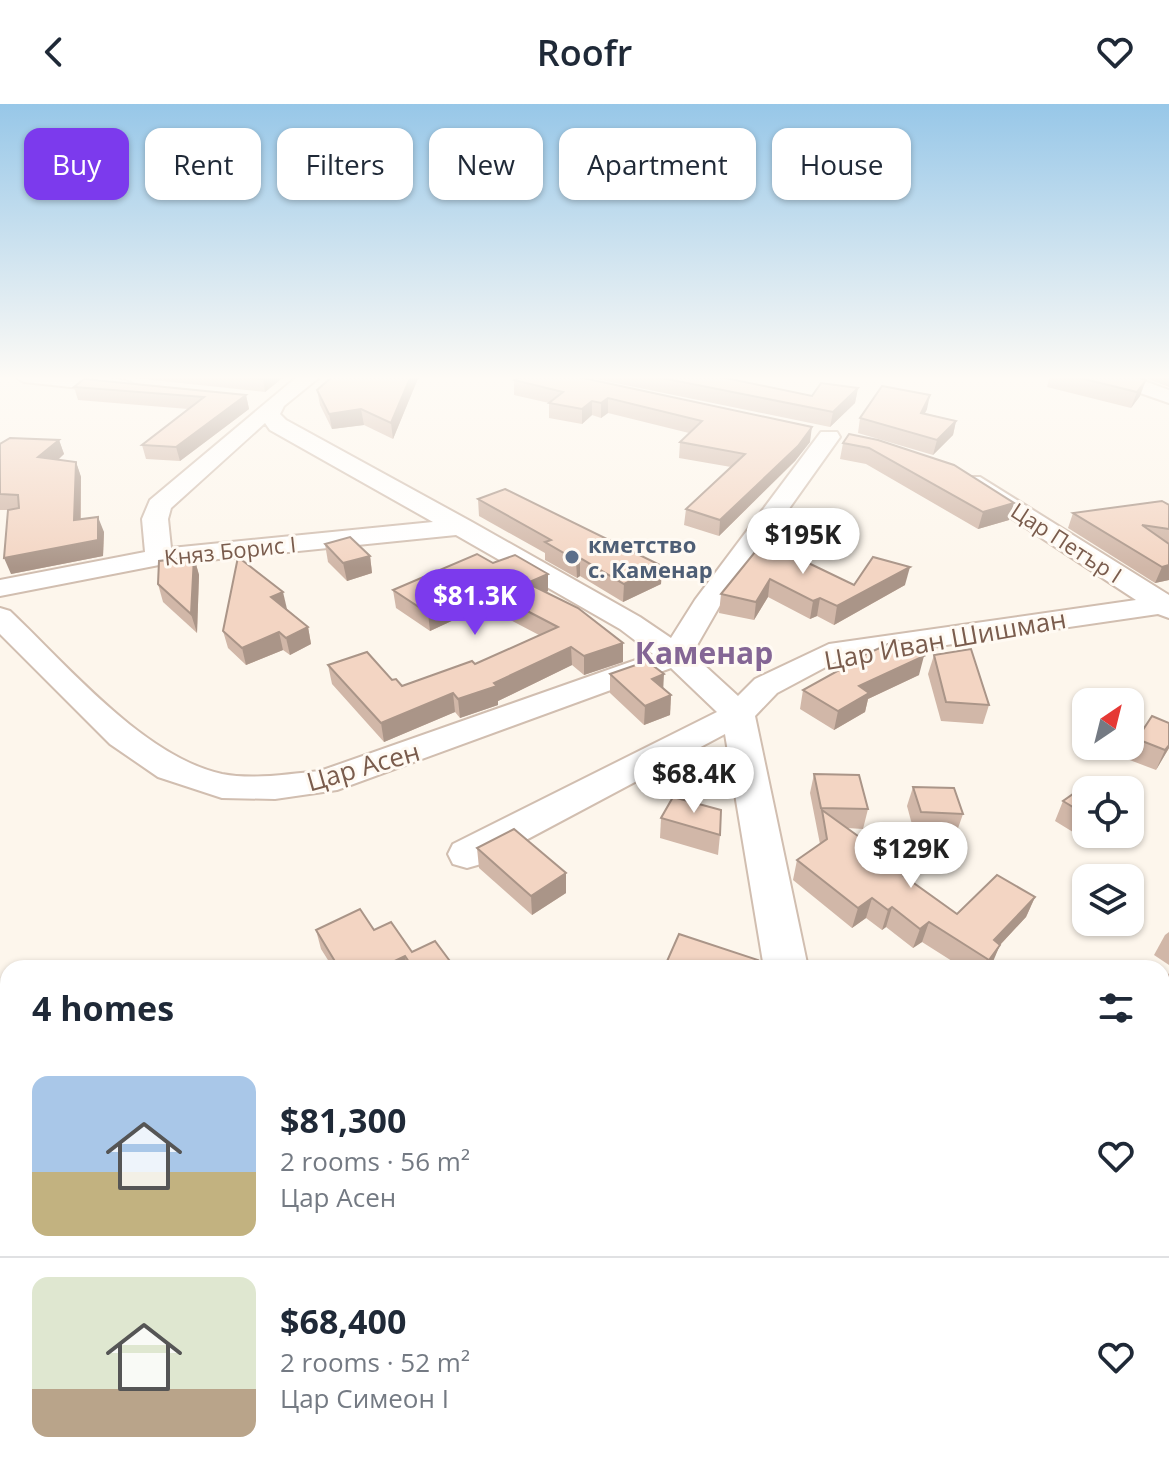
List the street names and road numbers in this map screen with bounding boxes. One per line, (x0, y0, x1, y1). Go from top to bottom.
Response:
street label: Цар Петър I (1006, 495, 1128, 589)
street label: Княз Борис I (163, 528, 297, 572)
street label: Цар Иван Шишман (821, 600, 1069, 678)
street label: Цар Асен (302, 733, 424, 799)

